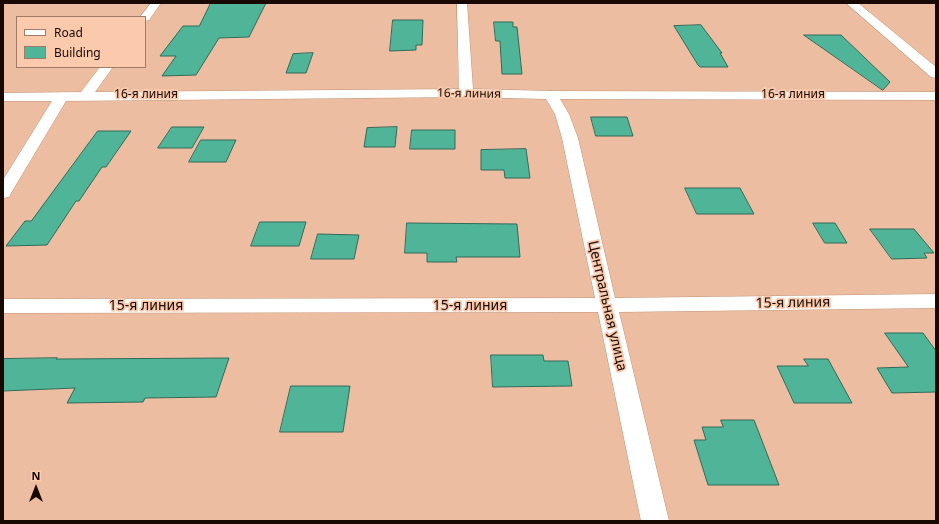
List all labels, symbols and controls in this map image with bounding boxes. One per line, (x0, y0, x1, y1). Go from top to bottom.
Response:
legend (16, 16, 146, 68)
text: Road (54, 24, 83, 41)
text: Building (54, 44, 101, 61)
street label: 16-я линия (437, 86, 501, 102)
street label: 16-я линия (114, 88, 178, 102)
street label: 16-я линия (761, 88, 825, 102)
street label: Центральная улица (584, 239, 630, 373)
street label: 15-я линия (756, 294, 830, 312)
street label: 15-я линия (109, 298, 183, 314)
street label: 15-я линия (433, 298, 507, 314)
north arrow (16, 468, 56, 508)
text: N (32, 468, 40, 483)

